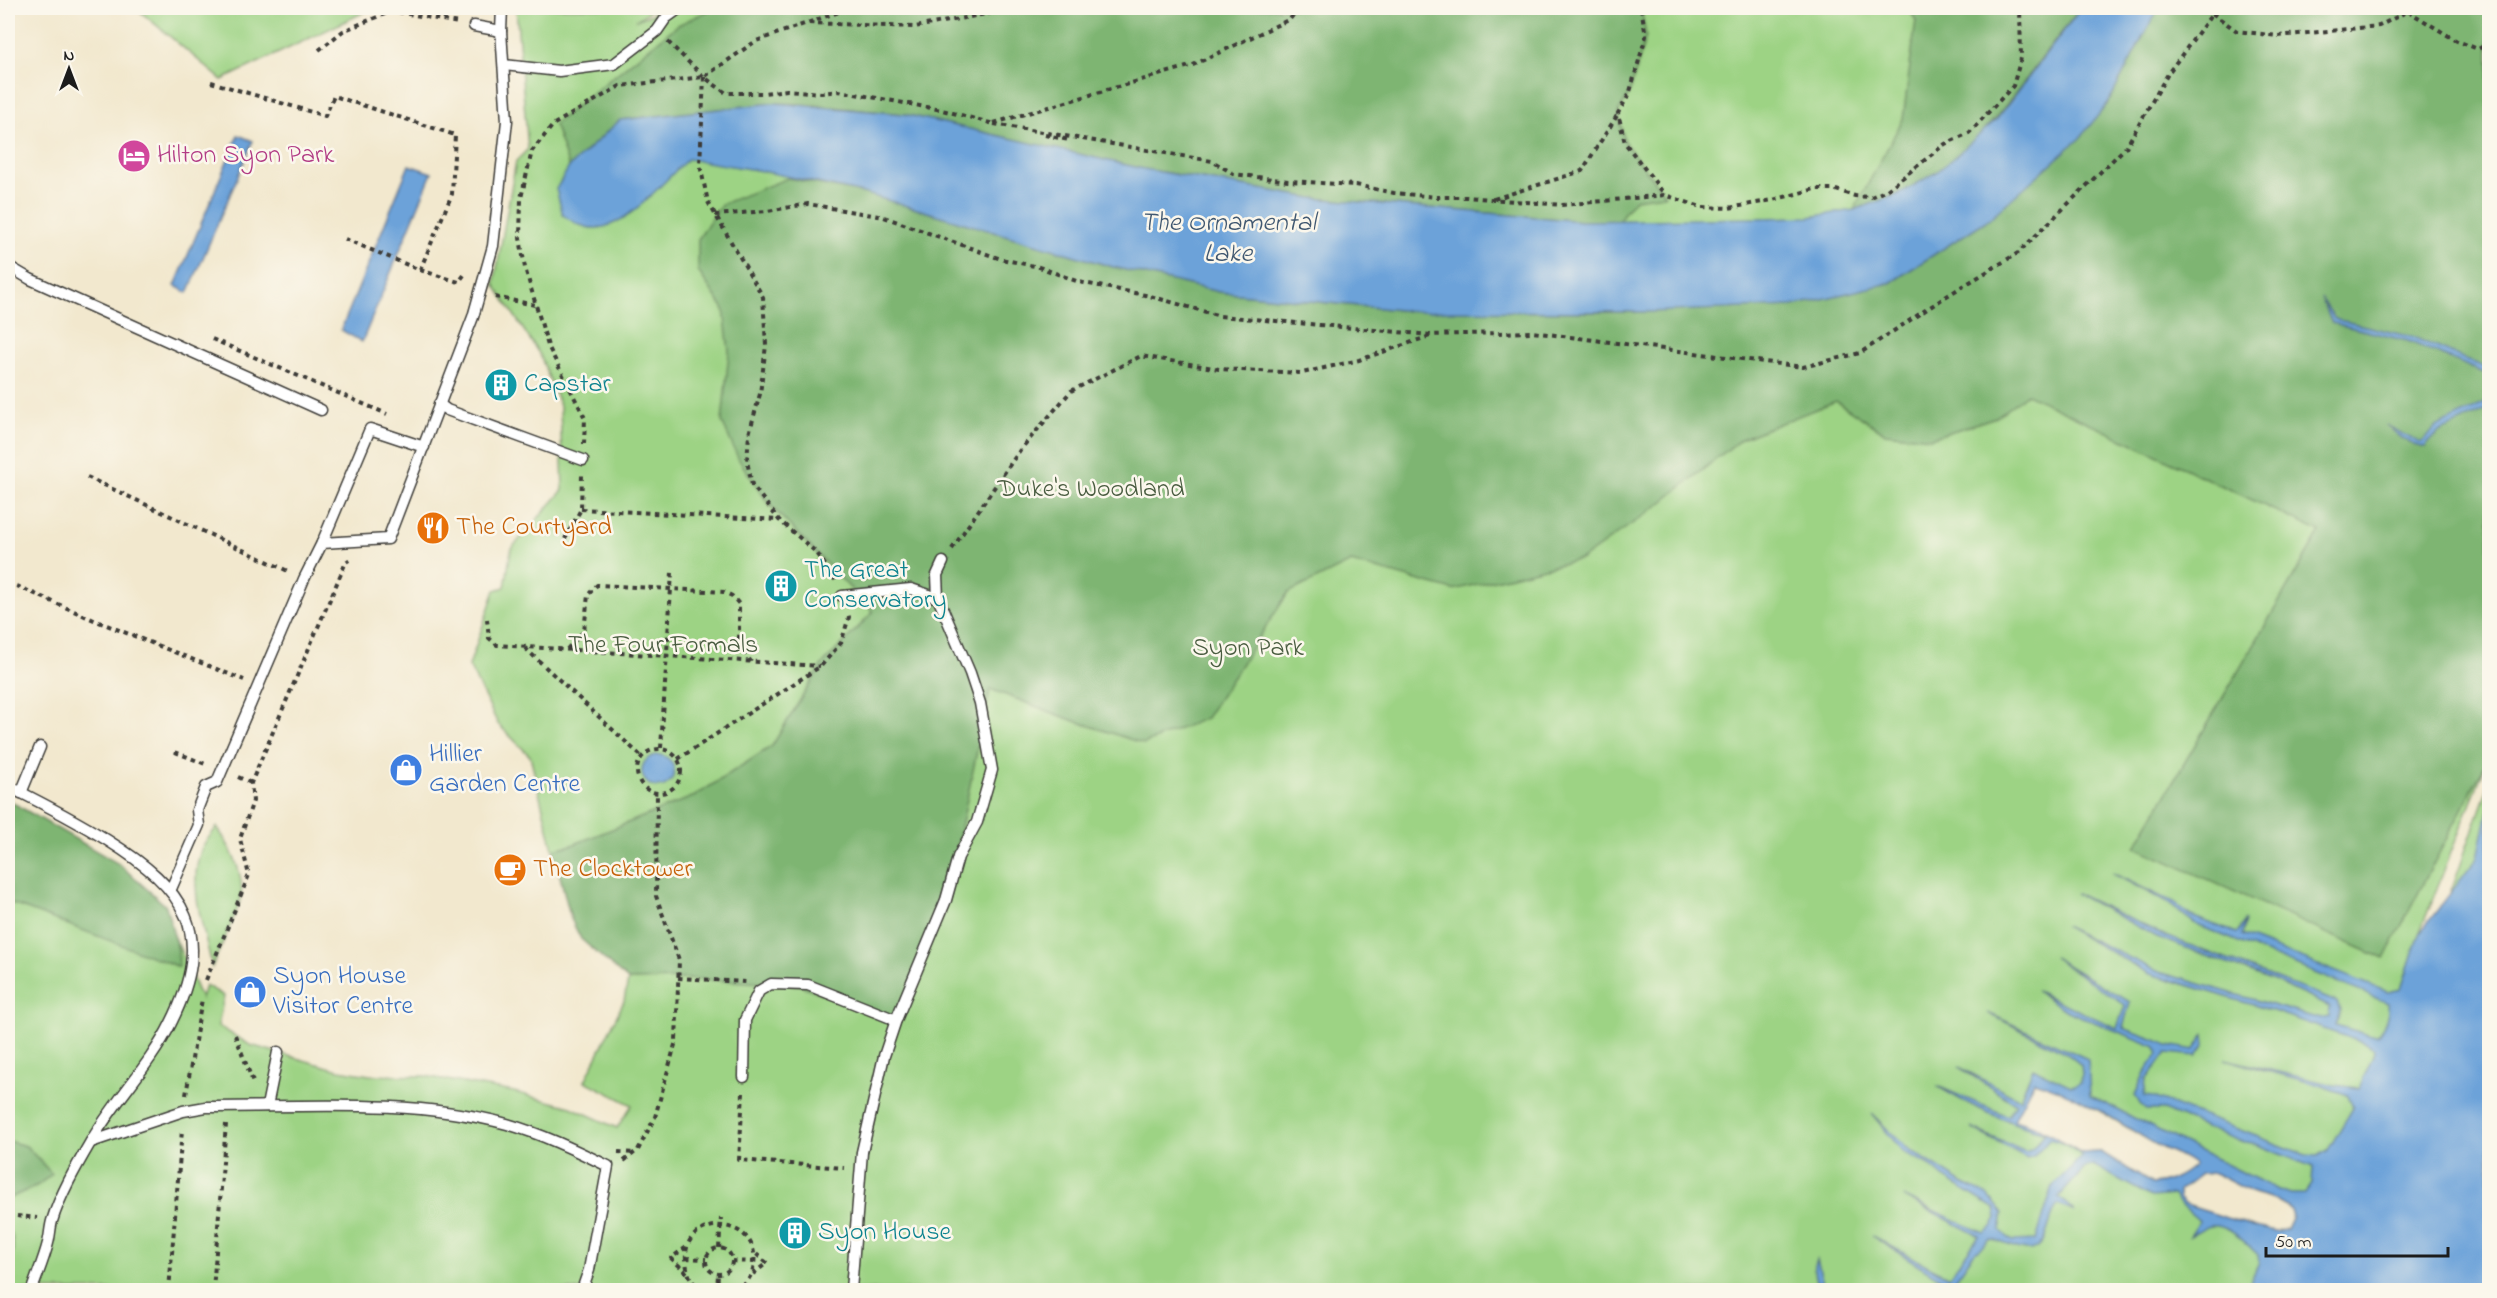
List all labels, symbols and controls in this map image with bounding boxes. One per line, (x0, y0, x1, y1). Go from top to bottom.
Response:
north arrow (39, 39, 99, 99)
text: N (64, 44, 75, 68)
place label: Hilton Syon Park (157, 137, 335, 175)
hotel icon: Hilton Syon Park (116, 138, 152, 174)
water label: The Ornamental Lake (1140, 204, 1319, 274)
place label: Capstar (524, 366, 611, 404)
building icon: Capstar (483, 367, 519, 403)
park label: Duke's Woodland (997, 471, 1185, 509)
place label: The Courtyard (456, 509, 612, 547)
restaurant icon: The Courtyard (415, 510, 451, 546)
place label: The Great Conservatory (804, 552, 946, 620)
building icon: The Great Conservatory (763, 568, 799, 604)
park label: The Four Formals (568, 627, 758, 665)
park label: Syon Park (1192, 630, 1304, 668)
place label: Hillier Garden Centre (429, 736, 581, 804)
shop icon: Hillier Garden Centre (388, 752, 424, 788)
place label: The Clocktower (533, 851, 693, 889)
cafe icon: The Clocktower (492, 852, 528, 888)
place label: Syon House Visitor Centre (272, 958, 413, 1026)
shop icon: Syon House Visitor Centre (232, 974, 268, 1010)
place label: Syon House (818, 1214, 951, 1252)
building icon: Syon House (777, 1215, 813, 1251)
scale bar (2266, 1220, 2448, 1258)
text: 50 m (2275, 1230, 2312, 1256)

